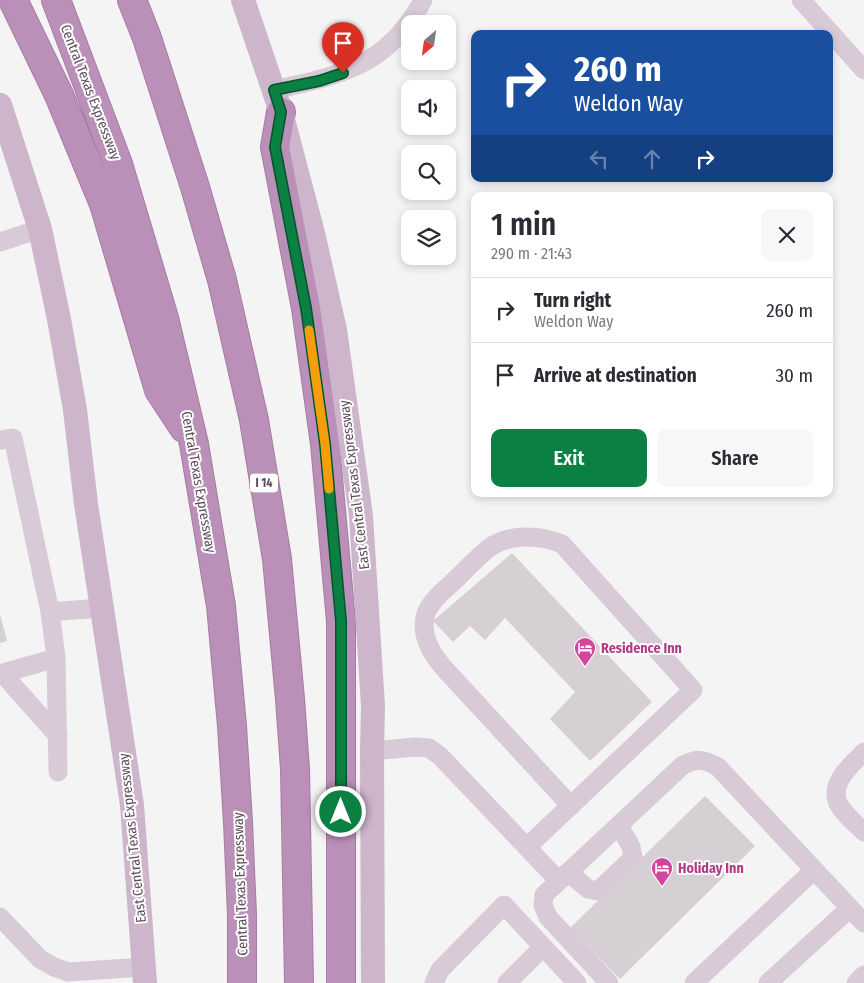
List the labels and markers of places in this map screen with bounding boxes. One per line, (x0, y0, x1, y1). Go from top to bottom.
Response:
pin (322, 22, 364, 73)
hotel icon: Residence Inn (573, 636, 597, 667)
place label: Residence Inn (601, 640, 682, 657)
hotel icon: Holiday Inn (650, 856, 674, 887)
place label: Holiday Inn (678, 860, 744, 877)

